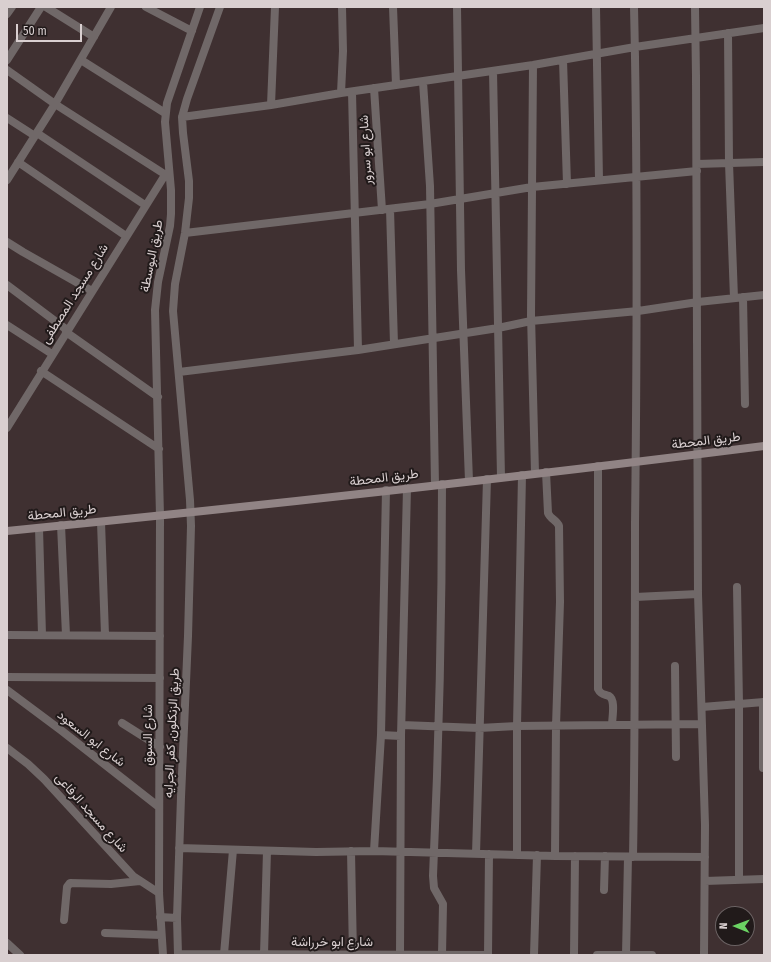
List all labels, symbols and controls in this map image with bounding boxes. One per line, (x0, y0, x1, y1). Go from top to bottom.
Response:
scale bar (18, 16, 84, 42)
text: 50 m (23, 24, 47, 38)
street label: شارع ابو سرور (356, 115, 376, 185)
street label: طريق البوسطة (137, 218, 167, 294)
street label: شارع مسجد المصطفى (38, 241, 112, 347)
street label: طريق المحطة (671, 429, 741, 453)
street label: طريق المحطة (349, 466, 419, 490)
street label: طريق المحطة (27, 502, 97, 524)
street label: طريق الزنكلون, كفر الجرايه (161, 668, 183, 798)
street label: شارع السوق (140, 704, 156, 766)
street label: شارع ابو السعود (54, 708, 128, 770)
street label: شارع مسجد الرفاعى (51, 770, 131, 856)
north arrow (715, 906, 755, 946)
text: N (717, 922, 730, 929)
street label: شارع ابو خرراشة (291, 934, 373, 950)

